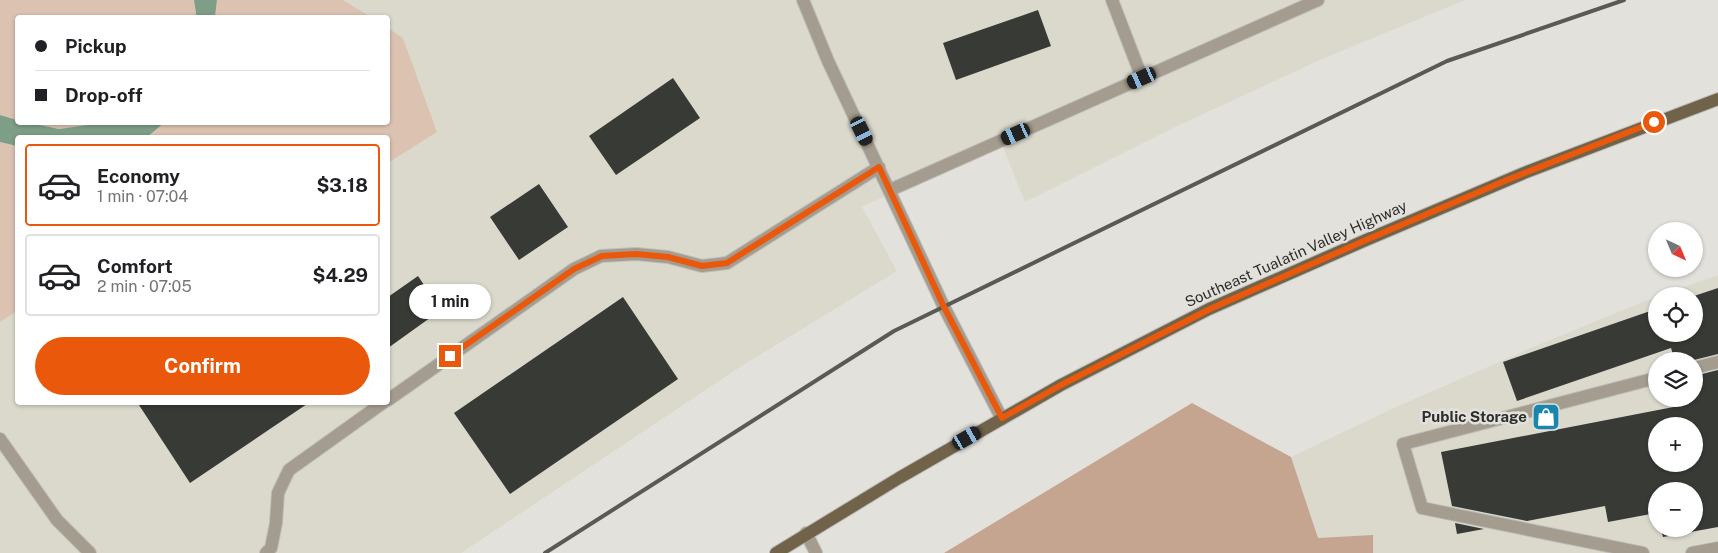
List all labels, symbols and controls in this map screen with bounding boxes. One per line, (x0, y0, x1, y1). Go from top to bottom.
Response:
text: Pickup (65, 35, 127, 57)
car (1125, 65, 1158, 91)
text: Drop-off (65, 84, 142, 106)
route start (1643, 111, 1665, 133)
car (848, 114, 875, 148)
car (999, 121, 1032, 147)
icon: car (37, 163, 82, 208)
text: Economy (97, 165, 180, 187)
text: $3.18 (316, 174, 368, 196)
text: 1 min · 07:04 (97, 187, 188, 206)
street label: Southeast Tualatin Valley Highway (1182, 197, 1409, 310)
north arrow (1648, 222, 1702, 278)
map controls (1648, 222, 1703, 537)
icon: car (37, 253, 82, 298)
text: Comfort (97, 255, 173, 277)
text: $4.29 (313, 264, 368, 286)
text: 2 min · 07:05 (97, 277, 192, 296)
callout: 1 min (409, 284, 491, 318)
button: locate (1648, 287, 1703, 342)
text: 1 min (431, 292, 469, 311)
button: Confirm (35, 337, 370, 395)
route end (439, 345, 461, 367)
button: layers (1648, 352, 1703, 407)
shop icon: Public Storage (1531, 402, 1561, 432)
place label: Public Storage (1422, 408, 1527, 425)
button: + (1648, 417, 1703, 472)
car (950, 424, 983, 452)
button: − (1648, 482, 1703, 537)

